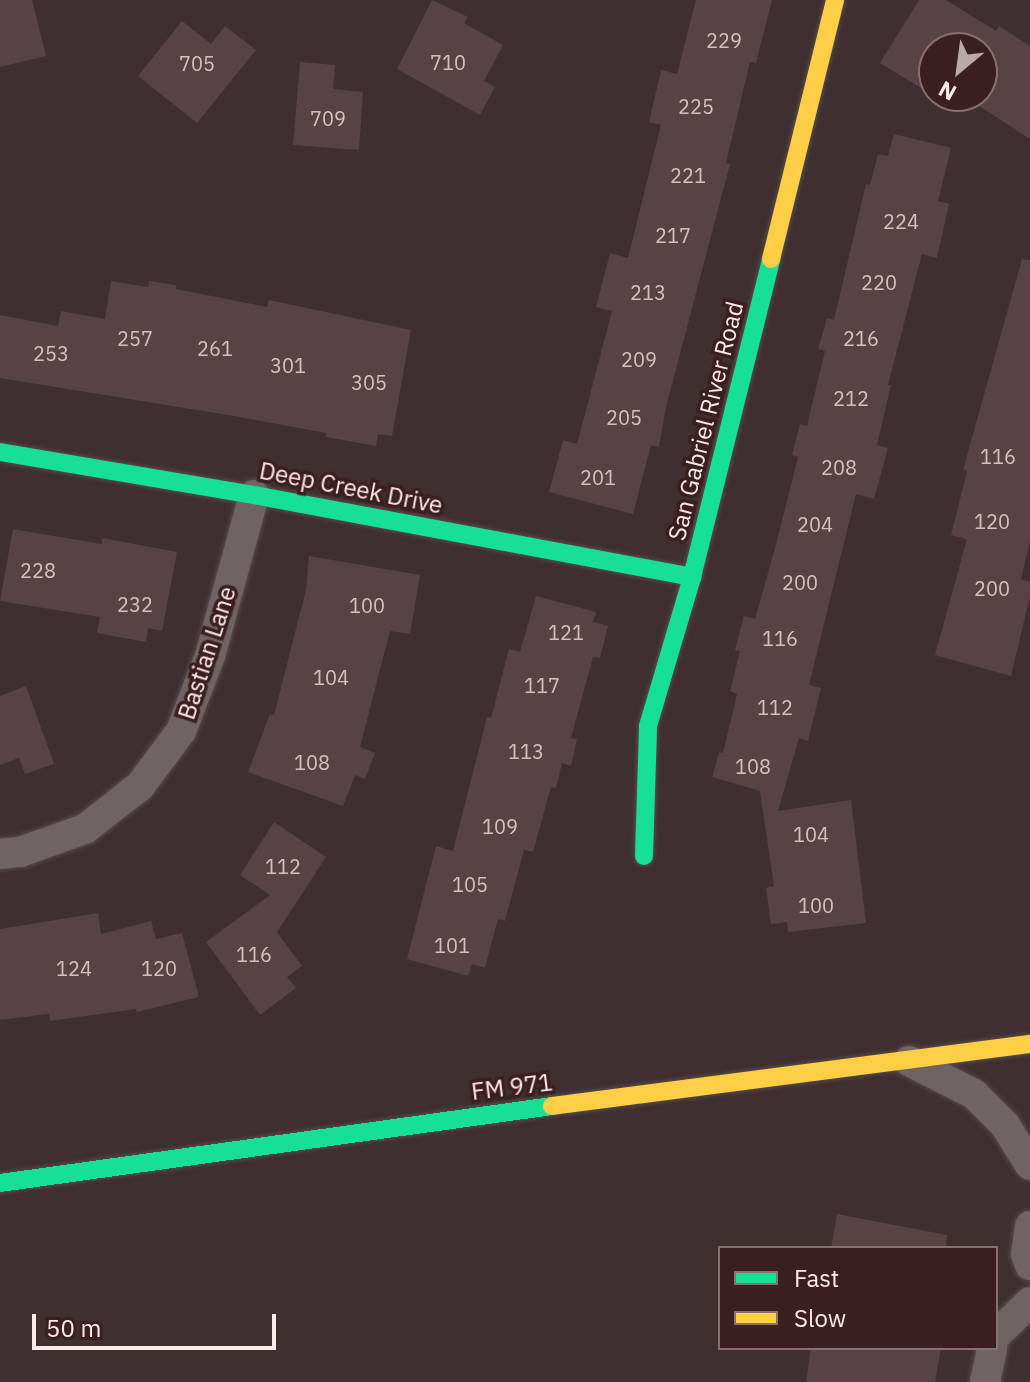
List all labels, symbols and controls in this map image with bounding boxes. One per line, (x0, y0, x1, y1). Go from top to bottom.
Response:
house number: 229 (706, 28, 742, 52)
north arrow (918, 32, 998, 112)
house number: 710 (430, 50, 466, 74)
house number: 705 (179, 51, 215, 75)
text: N (933, 75, 961, 108)
house number: 225 (678, 94, 714, 118)
house number: 709 (310, 106, 346, 130)
house number: 221 (670, 163, 706, 187)
house number: 224 (883, 209, 919, 233)
house number: 217 (655, 223, 691, 247)
house number: 220 (861, 270, 897, 294)
house number: 213 (630, 280, 666, 304)
street label: San Gabriel River Road (662, 298, 750, 544)
house number: 257 (117, 326, 153, 350)
house number: 216 (843, 326, 879, 350)
house number: 261 (197, 336, 233, 360)
house number: 253 (33, 341, 69, 365)
house number: 209 (621, 347, 657, 371)
house number: 301 (270, 353, 306, 377)
house number: 305 (351, 370, 387, 394)
house number: 212 (833, 386, 869, 410)
house number: 205 (606, 405, 642, 429)
house number: 116 (980, 444, 1016, 468)
house number: 208 (821, 455, 857, 479)
street label: Deep Creek Drive (257, 456, 445, 520)
house number: 201 (580, 465, 616, 489)
house number: 120 (974, 509, 1010, 533)
house number: 204 (797, 512, 833, 536)
house number: 228 (20, 558, 56, 582)
house number: 200 (782, 570, 818, 594)
house number: 200 (974, 576, 1010, 600)
street label: Bastian Lane (172, 583, 242, 723)
house number: 232 (117, 592, 153, 616)
house number: 100 (349, 593, 385, 617)
house number: 121 (548, 620, 584, 644)
house number: 116 (762, 626, 798, 650)
house number: 104 (313, 665, 349, 689)
house number: 117 (524, 673, 560, 697)
house number: 112 (757, 695, 793, 719)
house number: 113 (508, 739, 544, 763)
house number: 108 (294, 750, 330, 774)
house number: 108 (735, 754, 771, 778)
house number: 109 (482, 814, 518, 838)
house number: 104 (793, 822, 829, 846)
house number: 112 (265, 854, 301, 878)
house number: 105 (452, 872, 488, 896)
house number: 100 (798, 893, 834, 917)
house number: 101 (434, 933, 470, 957)
house number: 116 (236, 942, 272, 966)
house number: 124 (56, 956, 92, 980)
house number: 120 (141, 956, 177, 980)
street label: FM 971 (470, 1068, 554, 1106)
legend (718, 1246, 998, 1350)
text: Fast (794, 1262, 839, 1294)
scale bar (36, 1298, 280, 1348)
text: Slow (794, 1302, 846, 1334)
text: 50 m (46, 1312, 101, 1344)

